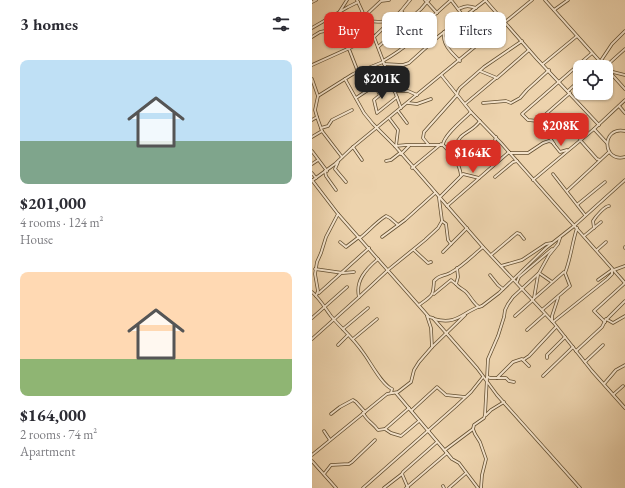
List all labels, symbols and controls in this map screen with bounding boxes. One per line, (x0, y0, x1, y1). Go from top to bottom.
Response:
chip: Buy (324, 12, 374, 48)
chip: Rent (382, 12, 437, 48)
chip: Filters (445, 12, 506, 48)
text: 3 homes (20, 13, 78, 35)
icon: filters (270, 13, 292, 35)
map controls (573, 60, 613, 100)
button: locate (573, 60, 613, 100)
pin: $201K (354, 66, 410, 100)
text: $201K (364, 70, 400, 87)
icon: home (120, 86, 192, 158)
pin: $208K (533, 113, 589, 147)
text: $208K (543, 117, 579, 134)
pin: $164K (445, 140, 501, 174)
text: $164K (455, 144, 491, 161)
text: $201,000 (20, 192, 86, 214)
text: 4 rooms · 124 m² (20, 214, 104, 231)
text: House (20, 231, 53, 248)
icon: home (120, 298, 192, 370)
text: $164,000 (20, 404, 86, 426)
text: 2 rooms · 74 m² (20, 426, 97, 443)
text: Apartment (20, 443, 75, 460)

